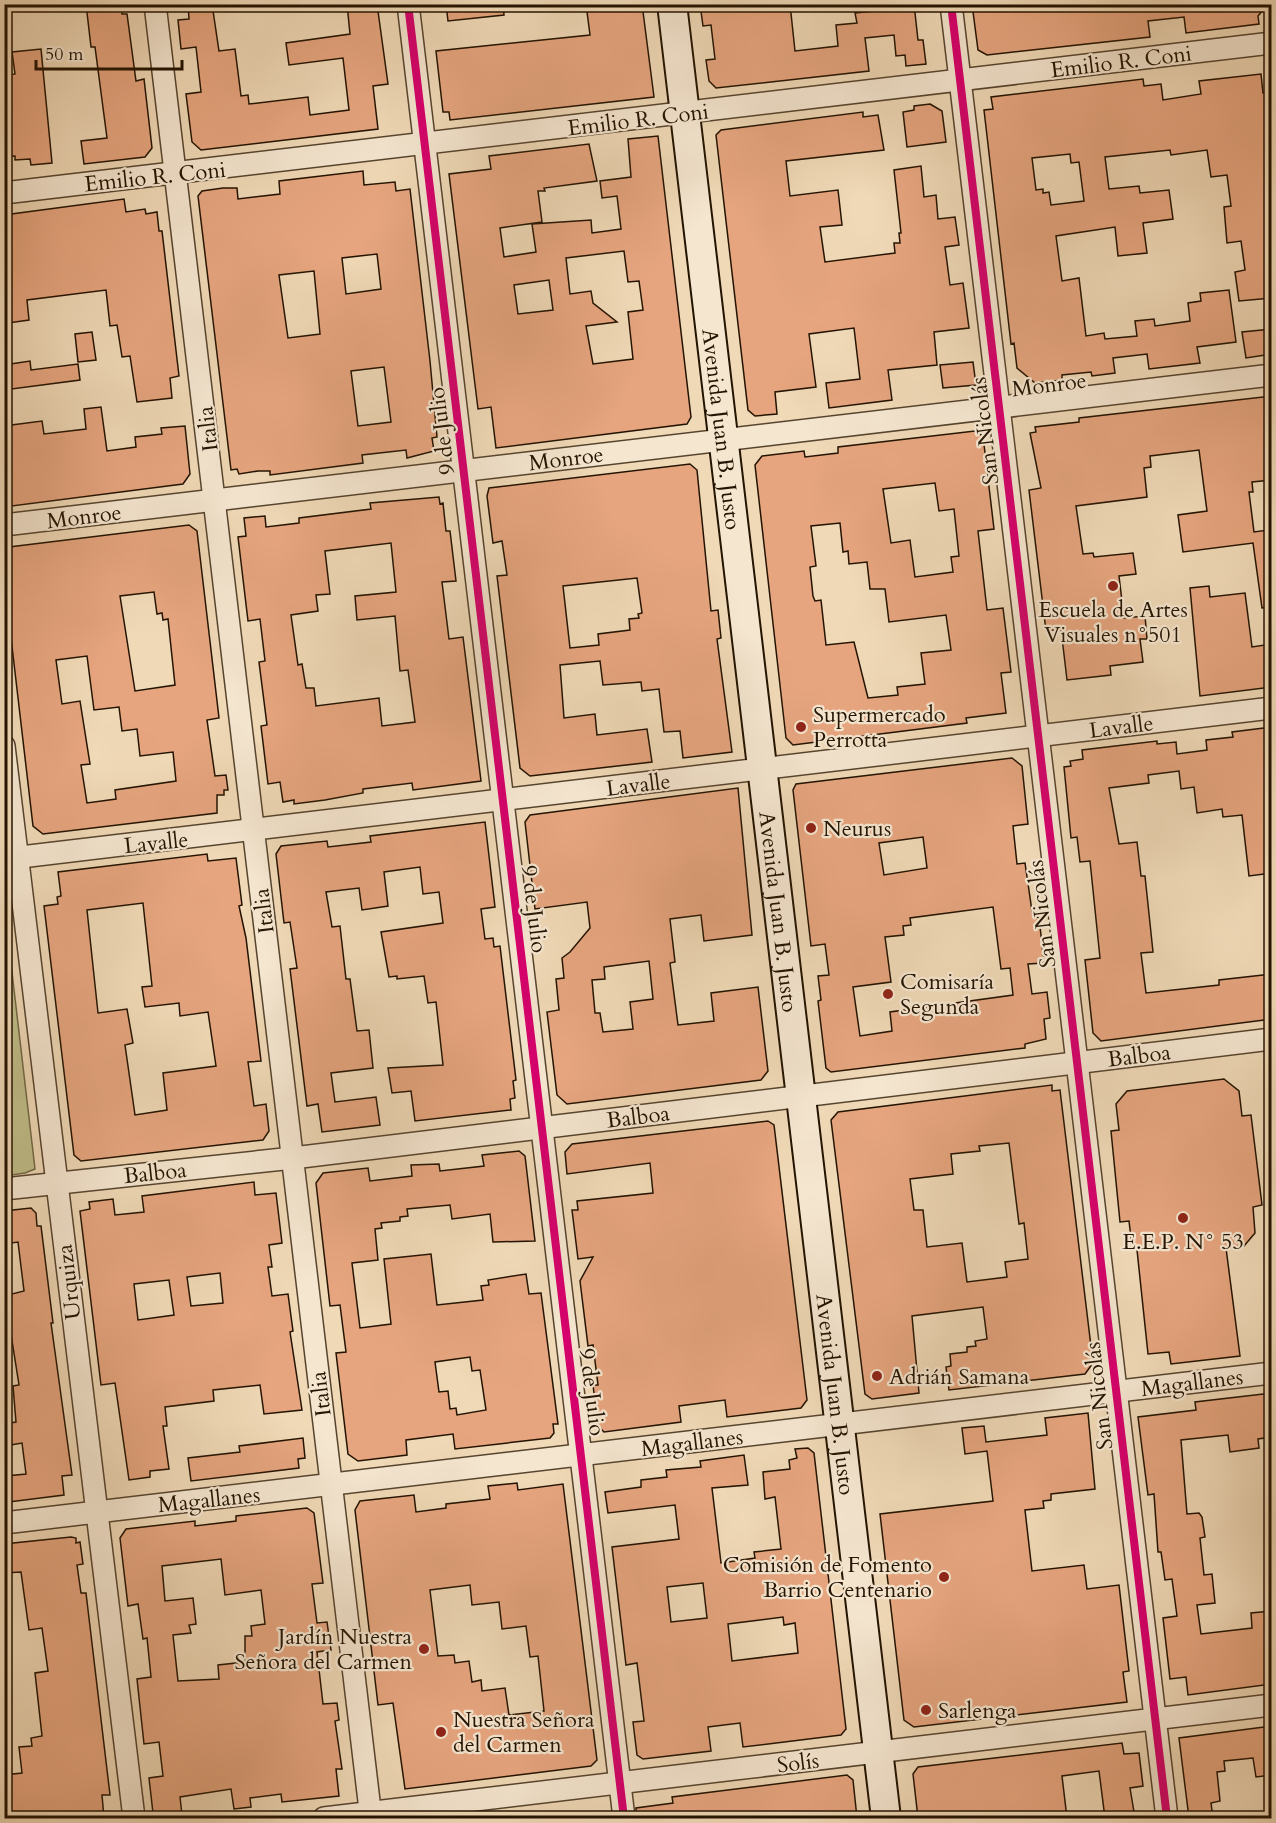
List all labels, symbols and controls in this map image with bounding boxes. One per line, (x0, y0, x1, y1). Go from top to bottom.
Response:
scale bar (36, 33, 182, 71)
street label: Emilio R. Coni (1049, 38, 1193, 86)
text: 50 m (45, 42, 84, 67)
street label: Emilio R. Coni (566, 96, 710, 144)
street label: Emilio R. Coni (83, 155, 227, 199)
street label: Avenida Juan B. Justo (694, 327, 748, 532)
street label: Monroe (1010, 366, 1088, 404)
street label: San Nicolás (964, 375, 1006, 486)
street label: 9 de Julio (422, 385, 462, 476)
street label: Italia (190, 404, 226, 453)
street label: Monroe (527, 440, 605, 478)
street label: Monroe (45, 498, 123, 536)
marker: Escuela de Artes Visuales n°501 (1106, 579, 1120, 593)
place label: Escuela de Artes Visuales n°501 (1038, 595, 1188, 650)
place label: Supermercado Perrotta (813, 700, 946, 755)
street label: Lavalle (1087, 708, 1155, 746)
marker: Supermercado Perrotta (794, 720, 808, 734)
street label: Lavalle (604, 766, 672, 804)
street label: Avenida Juan B. Justo (751, 810, 805, 1014)
place label: Neurus (823, 814, 891, 844)
marker: Neurus (804, 821, 818, 835)
street label: Lavalle (122, 825, 190, 861)
street label: San Nicolás (1021, 858, 1063, 969)
street label: 9 de Julio (514, 864, 554, 955)
street label: Italia (246, 886, 282, 935)
place label: Comisaría Segunda (900, 967, 995, 1022)
marker: Comisaría Segunda (881, 987, 895, 1001)
street label: Balboa (1106, 1037, 1173, 1075)
street label: Balboa (605, 1098, 672, 1136)
street label: Balboa (122, 1155, 189, 1191)
marker: E.E.P. N° 53 (1176, 1211, 1190, 1225)
place label: E.E.P. N° 53 (1122, 1227, 1244, 1257)
street label: Urquiza (49, 1242, 88, 1321)
street label: Avenida Juan B. Justo (808, 1292, 862, 1497)
street label: San Nicolás (1078, 1340, 1120, 1451)
street label: 9 de Julio (572, 1347, 612, 1438)
place label: Adrián Samana (889, 1362, 1030, 1392)
street label: Magallanes (1139, 1362, 1245, 1404)
street label: Italia (303, 1369, 339, 1418)
marker: Adrián Samana (870, 1369, 884, 1383)
street label: Magallanes (639, 1422, 745, 1464)
street label: Magallanes (157, 1480, 262, 1520)
place label: Comisión de Fomento Barrio Centenario (723, 1550, 932, 1605)
marker: Comisión de Fomento Barrio Centenario (937, 1570, 951, 1584)
place label: Jardín Nuestra Señora del Carmen (234, 1622, 412, 1677)
marker: Jardín Nuestra Señora del Carmen (417, 1642, 431, 1656)
place label: Sarlenga (938, 1696, 1017, 1726)
marker: Sarlenga (919, 1703, 933, 1717)
place label: Nuestra Señora del Carmen (453, 1705, 595, 1760)
marker: Nuestra Señora del Carmen (434, 1725, 448, 1739)
street label: Solís (775, 1746, 821, 1780)

